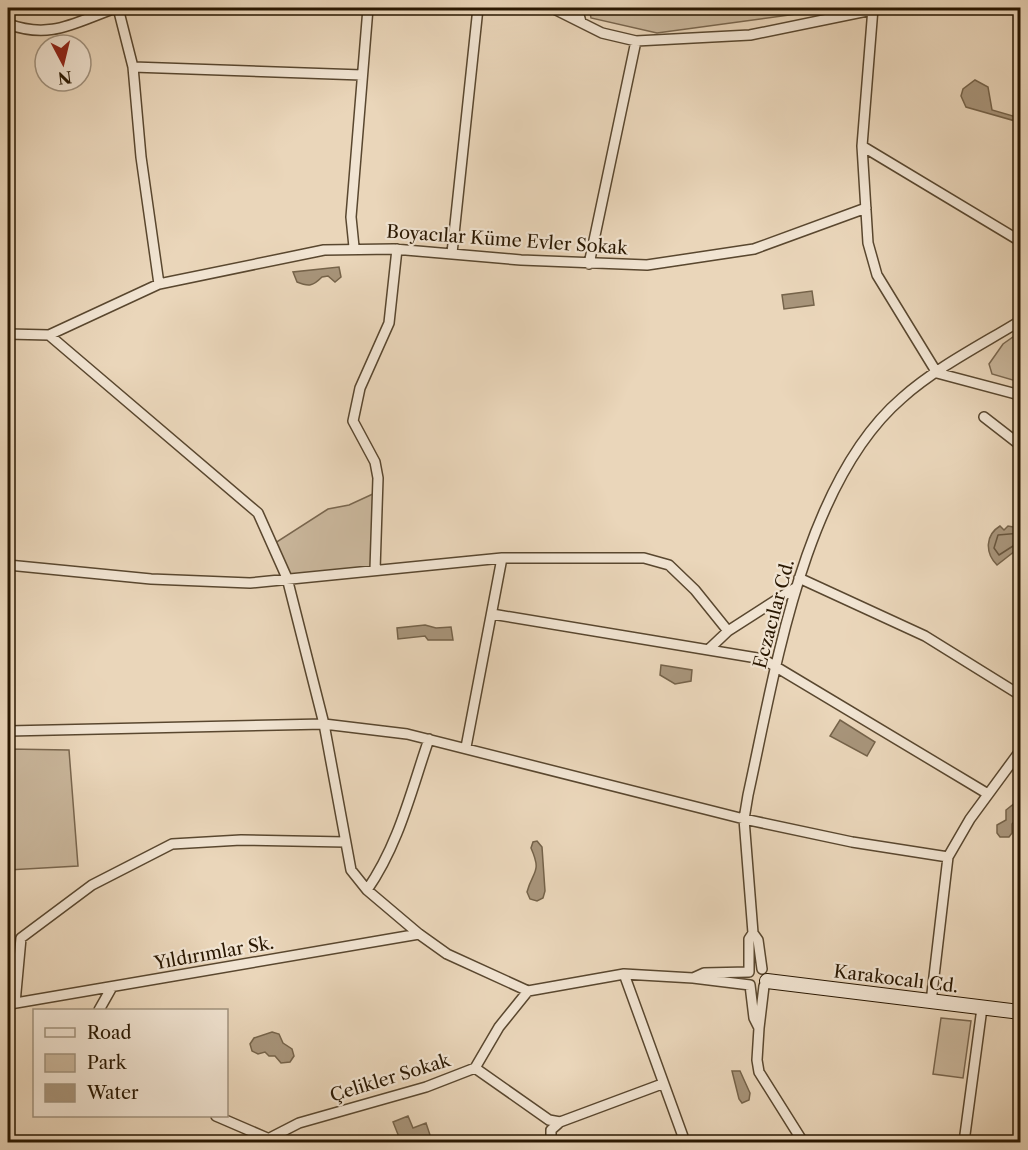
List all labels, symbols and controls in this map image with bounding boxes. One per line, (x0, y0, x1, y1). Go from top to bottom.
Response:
north arrow (33, 33, 93, 93)
text: N (57, 67, 73, 89)
street label: Boyacılar Küme Evler Sokak (386, 221, 630, 260)
street label: Eczacılar Cd. (749, 557, 799, 671)
street label: Yıldırımlar Sk. (152, 932, 276, 975)
street label: Karakocalı Cd. (832, 960, 960, 998)
legend (33, 1009, 228, 1117)
text: Road (87, 1022, 132, 1044)
street label: Çelikler Sokak (327, 1049, 454, 1107)
text: Park (87, 1052, 128, 1074)
text: Water (86, 1082, 139, 1104)

